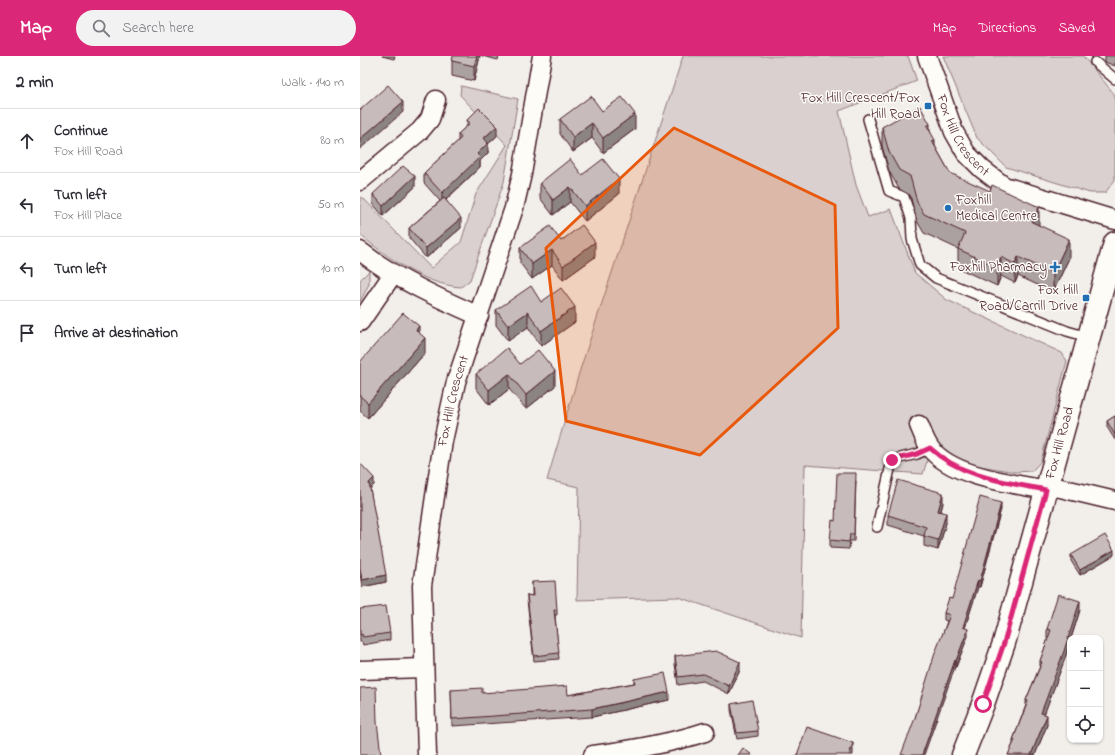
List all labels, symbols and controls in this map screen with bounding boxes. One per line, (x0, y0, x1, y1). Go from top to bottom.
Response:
search box (76, 10, 356, 46)
text: Map (20, 15, 52, 42)
icon: search (90, 17, 112, 39)
text: Search here (122, 17, 194, 39)
text: Map (933, 18, 956, 39)
text: Directions (978, 18, 1036, 39)
text: Saved (1058, 18, 1095, 39)
text: 2 min (16, 70, 53, 95)
text: Walk · 140 m (281, 73, 344, 92)
place label: Fox Hill Crescent/Fox Hill Road (800, 88, 920, 125)
street label: Fox Hill Crescent (931, 90, 994, 182)
marker: Fox Hill Crescent/Fox Hill Road (923, 101, 933, 111)
text: Continue (54, 120, 108, 142)
icon: ahead (16, 130, 38, 152)
text: 80 m (320, 131, 344, 150)
text: Fox Hill Road (54, 142, 123, 161)
text: Turn left (54, 184, 107, 206)
place label: Foxhill Medical Centre (955, 190, 1038, 227)
icon: left (16, 194, 38, 216)
text: 50 m (318, 195, 344, 214)
marker: Foxhill Medical Centre (943, 203, 953, 213)
text: Fox Hill Place (54, 206, 122, 225)
place label: Foxhill Pharmacy (949, 257, 1047, 279)
icon: left (16, 258, 38, 280)
text: Turn left (54, 258, 107, 280)
text: 10 m (321, 259, 344, 278)
marker: Foxhill Pharmacy (1050, 262, 1060, 272)
place label: Fox Hill Road/Carrill Drive (979, 280, 1079, 317)
marker: Fox Hill Road/Carrill Drive (1081, 293, 1091, 303)
icon: arrive (16, 322, 38, 344)
text: Arrive at destination (54, 322, 178, 344)
street label: Fox Hill Crescent (432, 352, 475, 449)
street label: Fox Hill Road (1039, 404, 1080, 482)
route end (883, 451, 901, 469)
map controls (1067, 635, 1103, 743)
button: + (1067, 635, 1103, 671)
button: − (1067, 671, 1103, 707)
route start (974, 695, 992, 713)
button: locate (1067, 707, 1103, 743)

